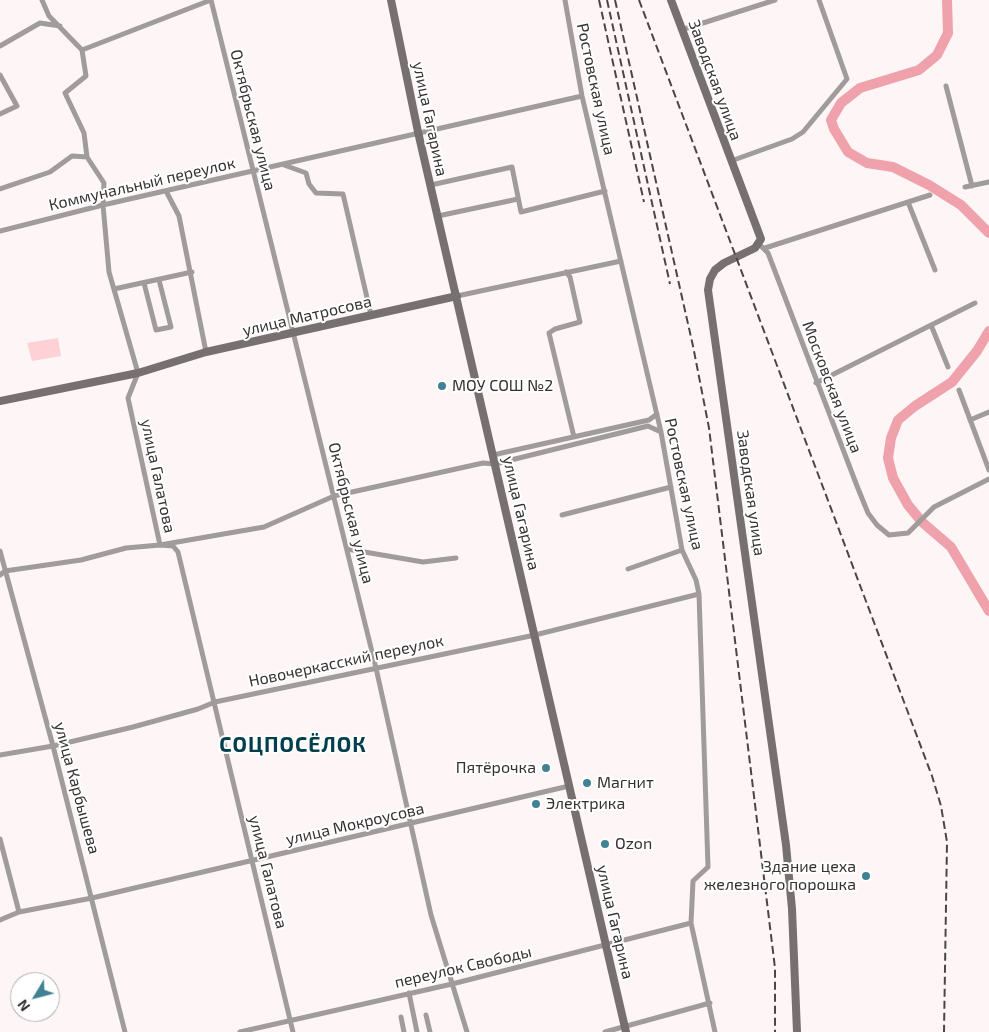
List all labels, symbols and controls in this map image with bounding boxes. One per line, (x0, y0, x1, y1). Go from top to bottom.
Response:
street label: Заводская улица (684, 17, 746, 143)
street label: Ростовская улица (573, 21, 619, 157)
street label: Октябрьская улица (226, 47, 280, 193)
street label: улица Гагарина (408, 60, 452, 178)
street label: Коммунальный переулок (47, 153, 237, 215)
street label: улица Матросова (241, 292, 373, 340)
street label: Московская улица (798, 318, 866, 456)
place label: МОУ СОШ №2 (452, 376, 553, 396)
marker: МОУ СОШ №2 (436, 380, 448, 392)
street label: Ростовская улица (661, 416, 707, 552)
street label: улица Галатова (137, 417, 179, 535)
street label: Заводская улица (733, 429, 769, 557)
street label: Октябрьская улица (324, 440, 378, 586)
street label: улица Гагарина (499, 454, 543, 572)
street label: Новочеркасский переулок (247, 631, 445, 691)
street label: улица Карбышева (50, 720, 104, 856)
district label: СОЦПОСЁЛОК (218, 732, 368, 758)
place label: Пятёрочка (456, 758, 536, 778)
marker: Пятёрочка (540, 762, 552, 774)
place label: Магнит (597, 773, 654, 793)
marker: Магнит (581, 777, 593, 789)
place label: Электрика (546, 794, 625, 814)
marker: Электрика (530, 798, 542, 810)
street label: улица Мокроусова (284, 799, 426, 849)
street label: улица Галатова (245, 813, 291, 931)
place label: Ozon (615, 834, 652, 854)
marker: Ozon (599, 838, 611, 850)
place label: Здание цеха железного порошка (704, 857, 856, 895)
street label: улица Гагарина (593, 863, 637, 981)
marker: Здание цеха железного порошка (860, 870, 872, 882)
street label: переулок Свободы (393, 942, 533, 992)
north arrow (10, 972, 60, 1022)
text: N (14, 997, 33, 1015)

